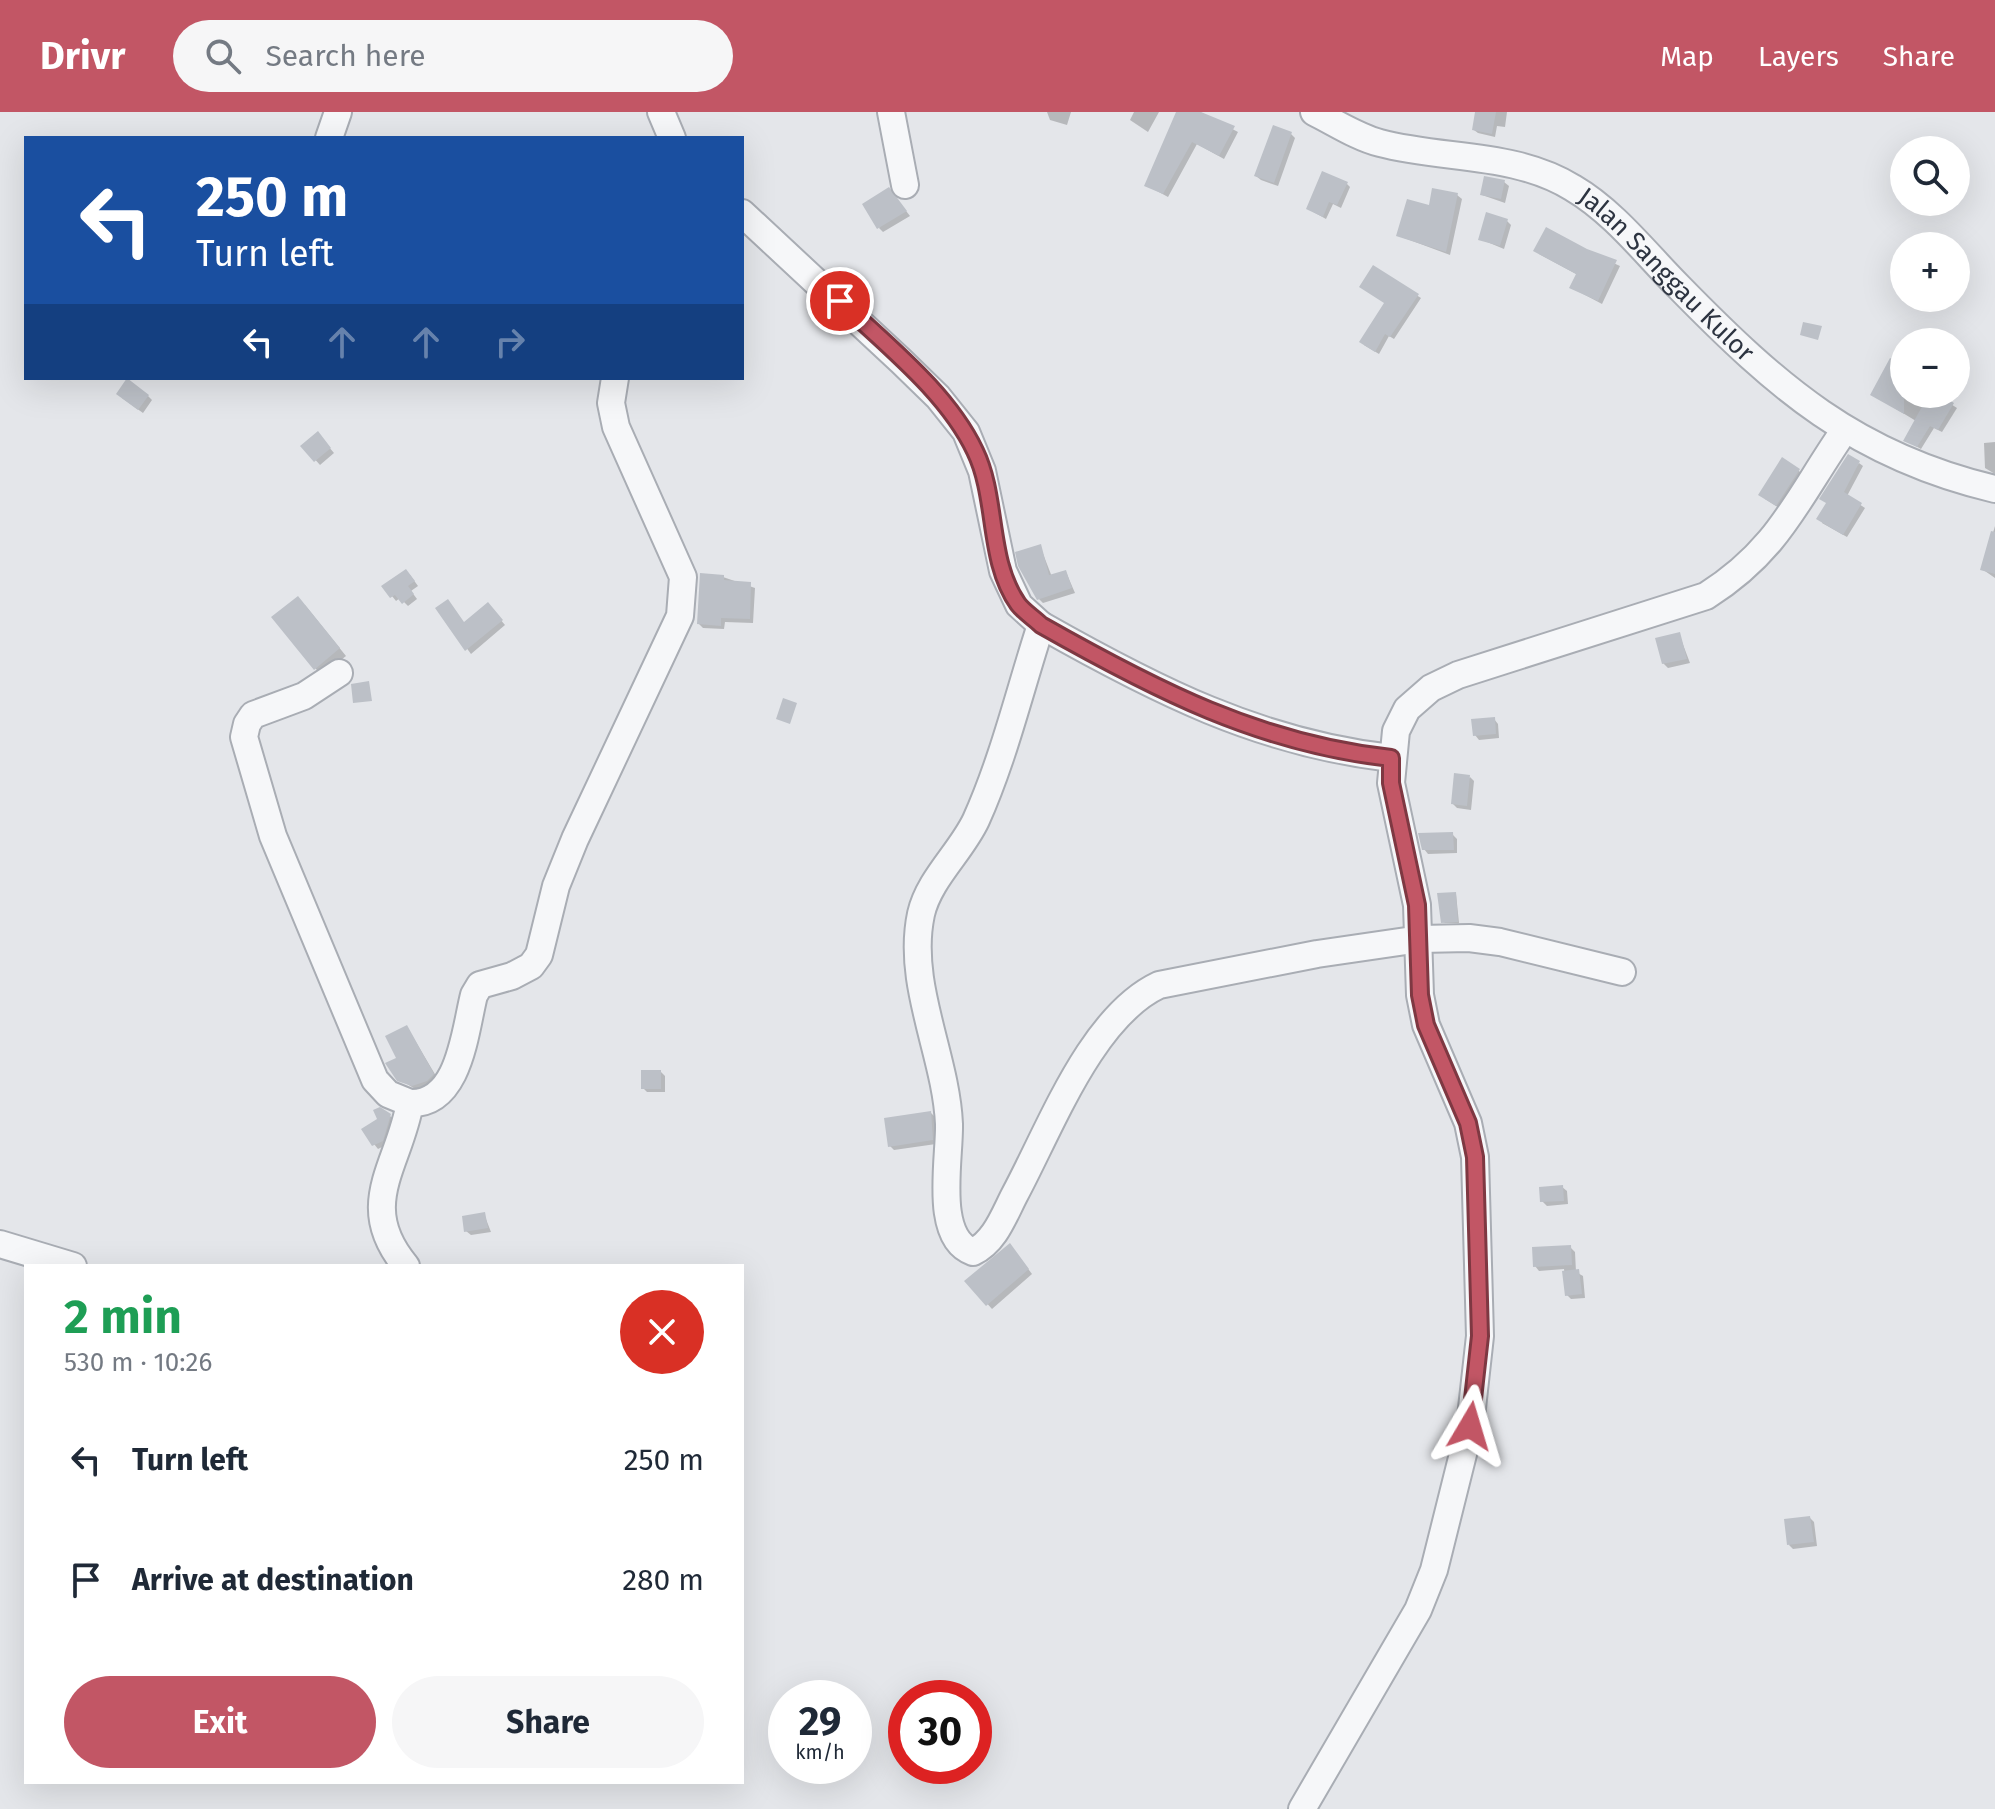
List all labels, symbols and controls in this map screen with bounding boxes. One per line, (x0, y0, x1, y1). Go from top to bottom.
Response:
search box (173, 20, 733, 92)
text: Drivr (40, 33, 125, 79)
icon: search (201, 34, 245, 78)
text: Search here (265, 38, 426, 74)
text: Map (1660, 40, 1714, 73)
text: Layers (1758, 40, 1839, 73)
text: Share (1883, 40, 1955, 73)
map controls (1890, 136, 1970, 408)
button: search (1890, 136, 1970, 216)
text: 250 m (196, 164, 348, 231)
icon: left (64, 168, 168, 272)
street label: Jalan Sanggau Kulor (1572, 181, 1760, 368)
text: Turn left (196, 232, 334, 276)
button: + (1890, 232, 1970, 312)
pin (806, 267, 874, 335)
icon: arrive (818, 279, 862, 323)
icon: left (236, 320, 280, 364)
icon: ahead (320, 320, 364, 364)
icon: ahead (404, 320, 448, 364)
icon: right (488, 320, 532, 364)
button: − (1890, 328, 1970, 408)
text: 2 min (64, 1288, 182, 1346)
button: close (620, 1290, 704, 1374)
text: 530 m · 10:26 (64, 1347, 212, 1378)
position arrow (1428, 1384, 1512, 1468)
icon: left (64, 1438, 108, 1482)
text: Turn left (132, 1442, 248, 1478)
text: 250 m (624, 1442, 704, 1478)
icon: arrive (64, 1558, 108, 1602)
text: Arrive at destination (132, 1562, 414, 1598)
text: 280 m (622, 1562, 704, 1598)
button: Exit (64, 1676, 376, 1768)
button: Share (392, 1676, 704, 1768)
speed limit sign: 30 (888, 1680, 992, 1784)
text: 29 (799, 1698, 841, 1746)
text: km/h (795, 1740, 845, 1764)

